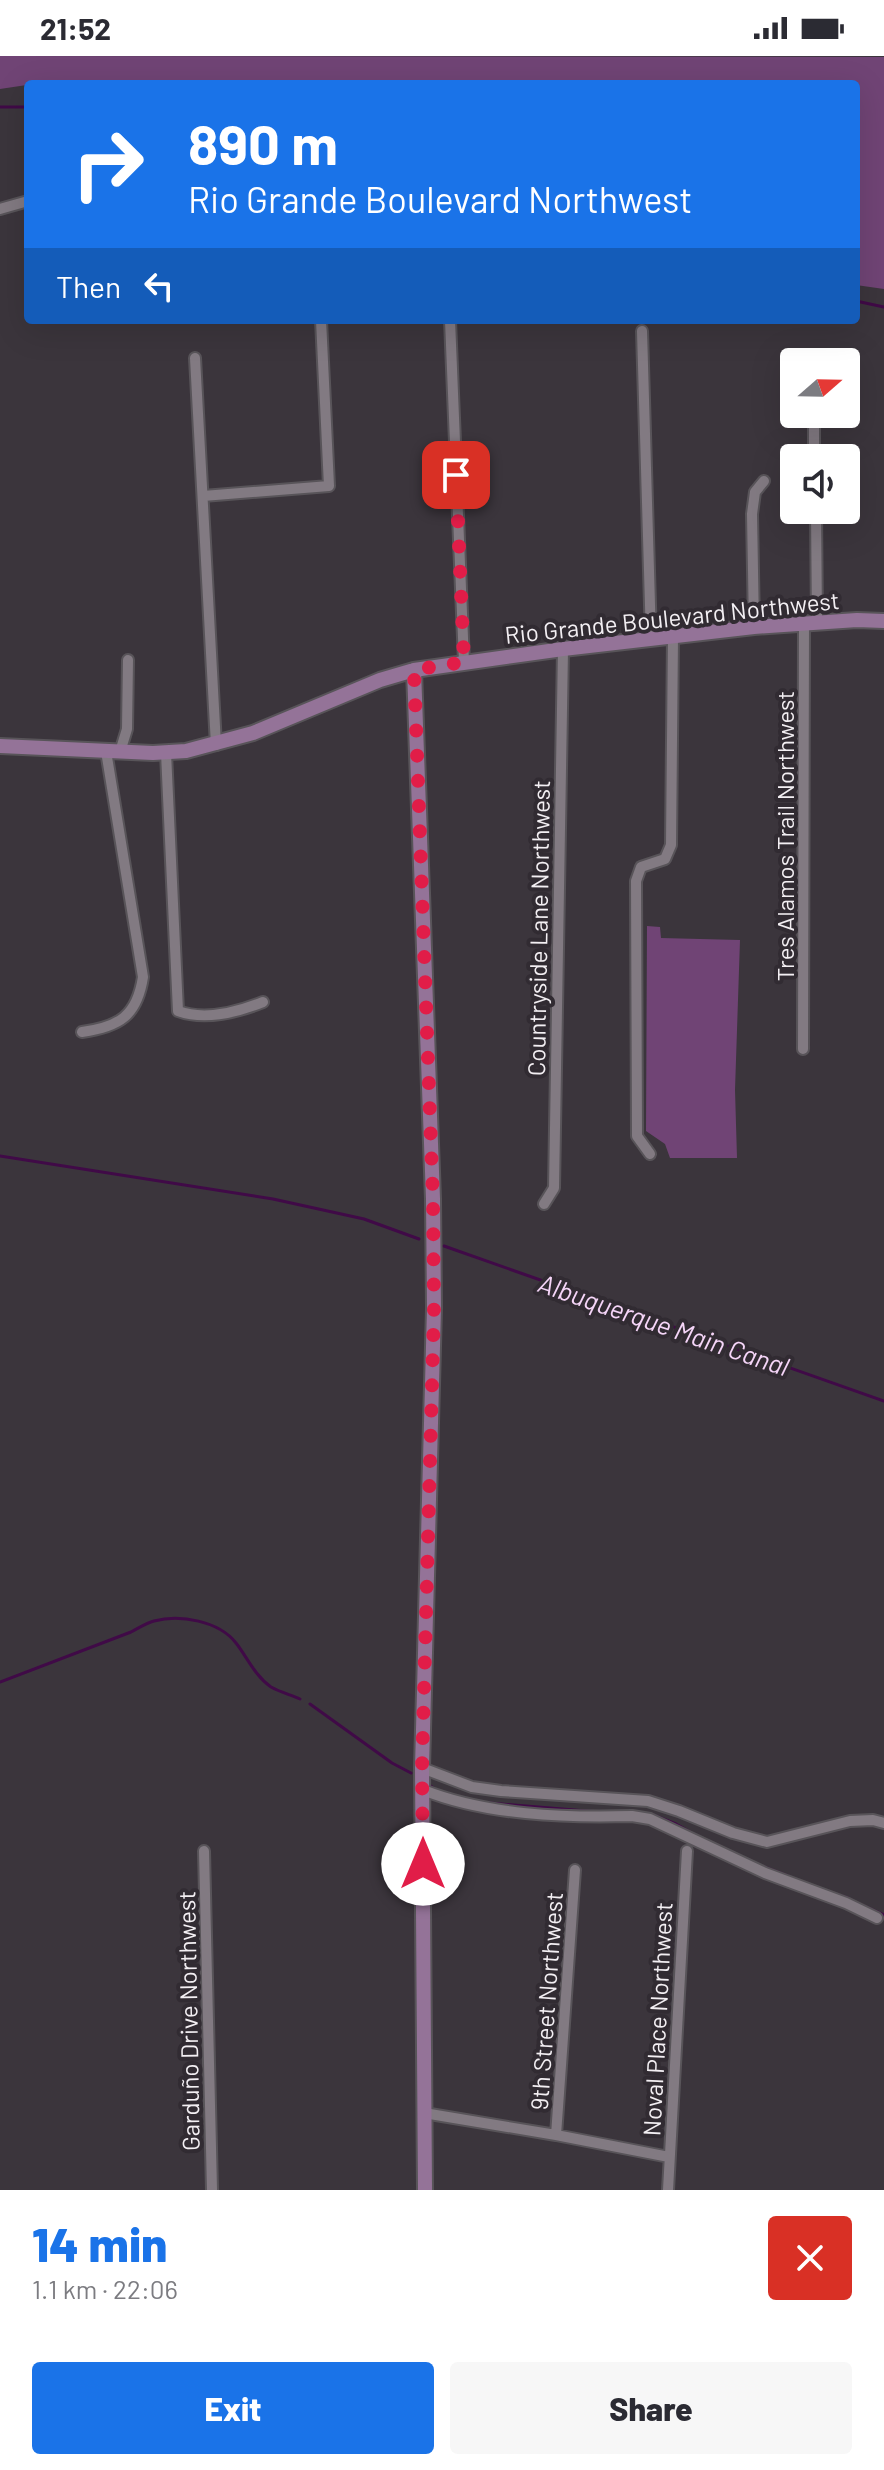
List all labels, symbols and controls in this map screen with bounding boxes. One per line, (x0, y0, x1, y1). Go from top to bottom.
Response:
text: 21:52 (40, 10, 111, 46)
text: 890 m (188, 109, 338, 176)
icon: right (56, 112, 160, 216)
text: Rio Grande Boulevard Northwest (188, 177, 692, 220)
icon: left (137, 264, 181, 308)
text: Then (56, 268, 121, 304)
north arrow (780, 348, 860, 428)
map controls (780, 348, 860, 524)
pin (422, 441, 490, 509)
button: sound (780, 444, 860, 524)
icon: arrive (434, 453, 478, 497)
street label: Rio Grande Boulevard Northwest (503, 585, 841, 649)
street label: Tres Alamos Trail Northwest (770, 691, 799, 981)
street label: Countryside Lane Northwest (521, 780, 555, 1076)
water label: Albuquerque Main Canal (535, 1267, 794, 1382)
position arrow (381, 1822, 465, 1906)
street label: Garduño Drive Northwest (171, 1891, 205, 2151)
street label: 9th Street Northwest (524, 1891, 568, 2111)
street label: Noval Place Northwest (636, 1901, 678, 2137)
text: 14 min (32, 2214, 168, 2272)
button: close (768, 2216, 852, 2300)
text: 1.1 km · 22:06 (32, 2273, 178, 2304)
button: Exit (32, 2362, 434, 2454)
button: Share (450, 2362, 852, 2454)

